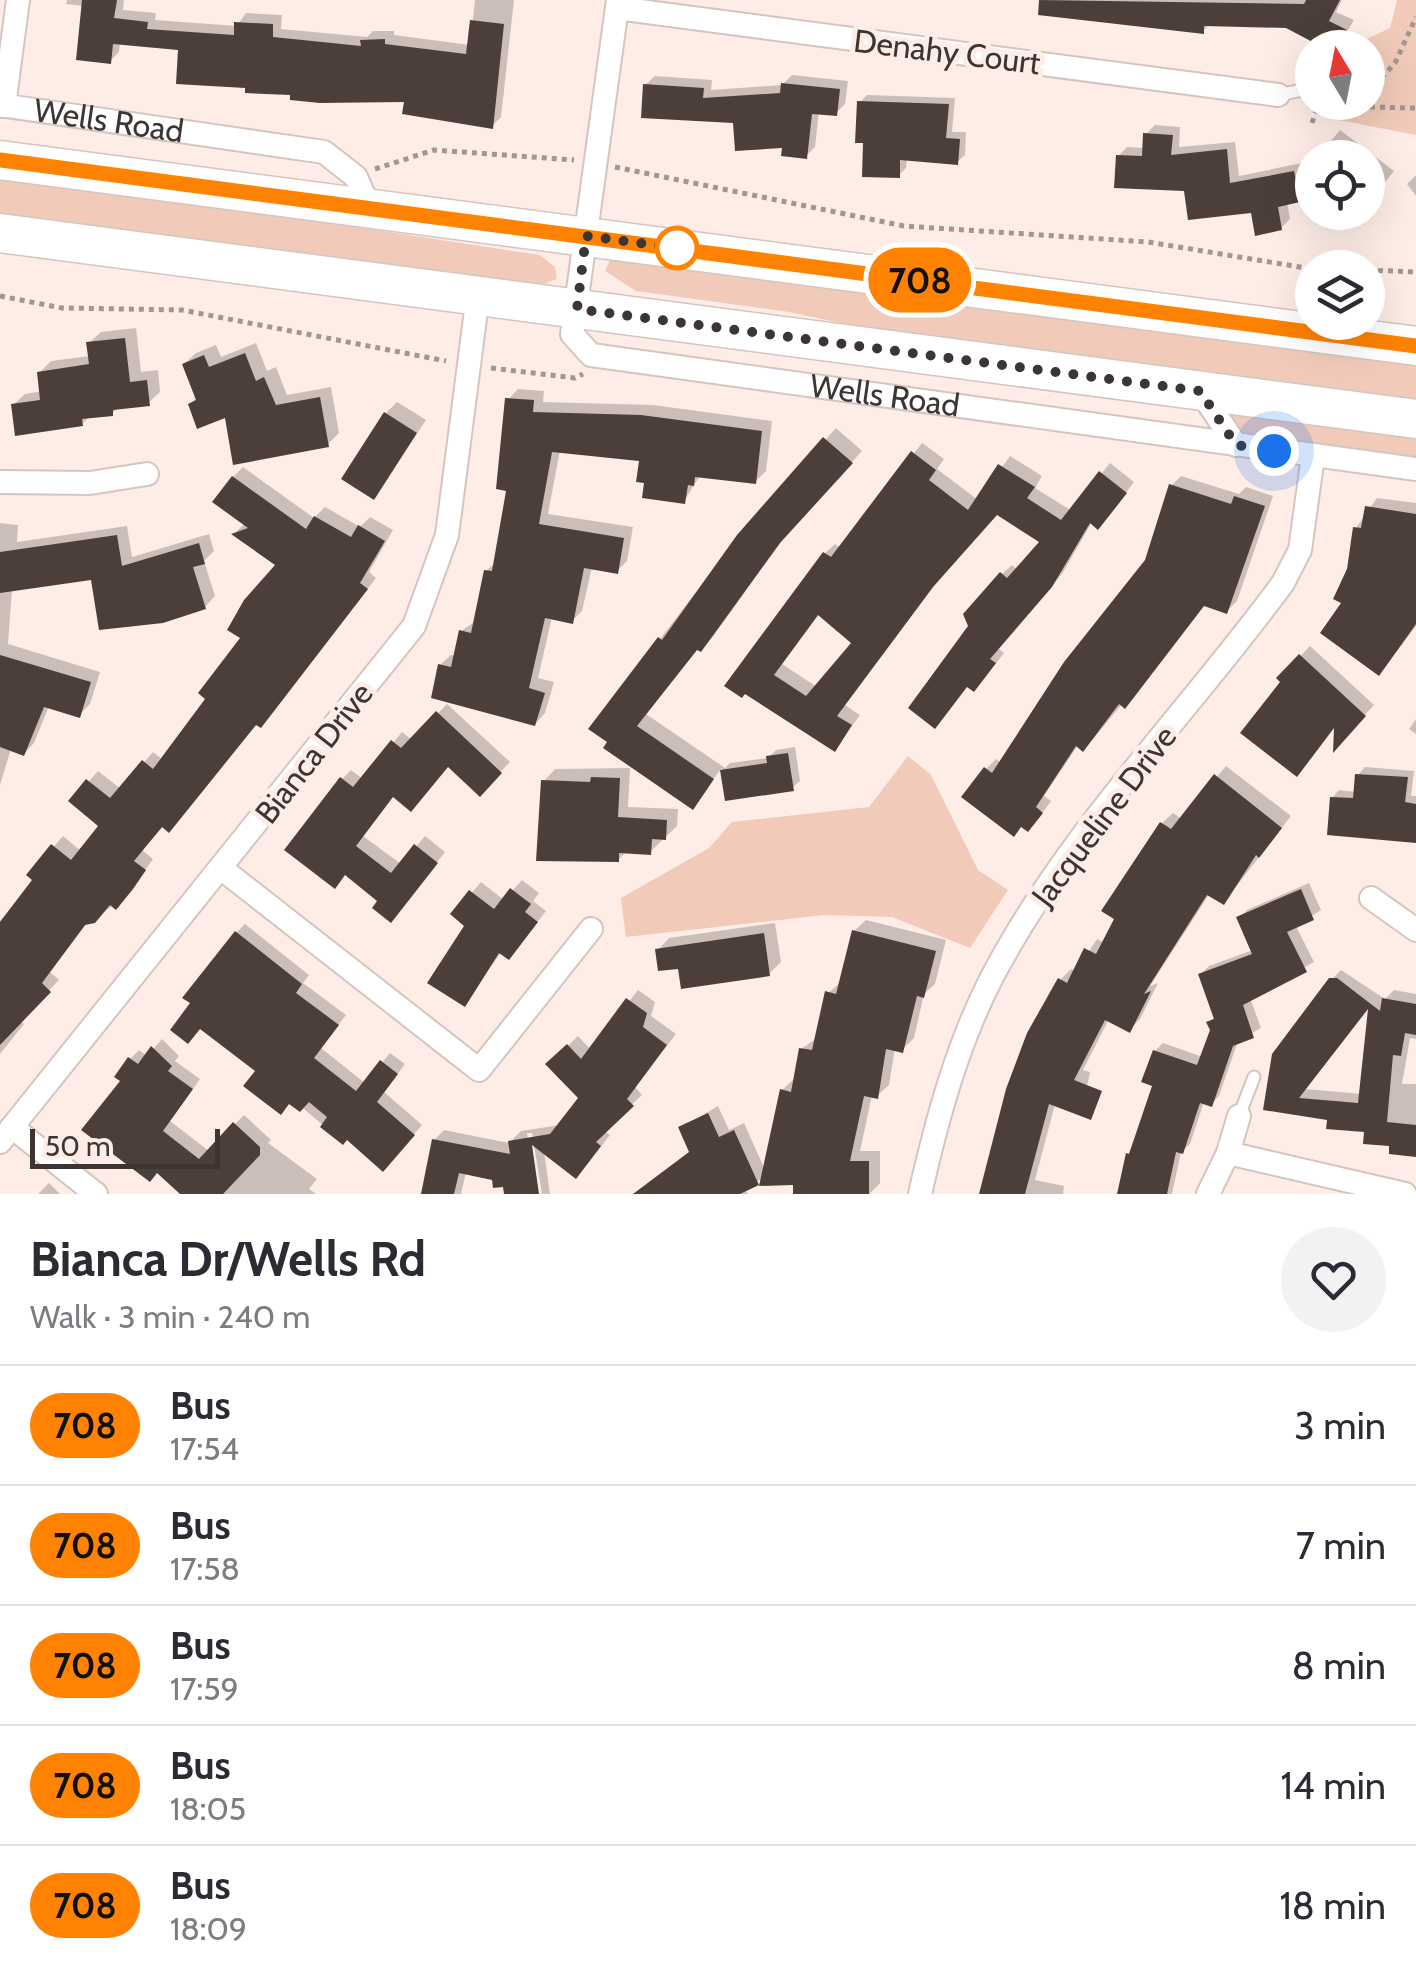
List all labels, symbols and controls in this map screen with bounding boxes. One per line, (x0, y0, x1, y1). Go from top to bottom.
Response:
street label: Denahy Court (852, 21, 1043, 82)
north arrow (1295, 30, 1385, 120)
map controls (1295, 30, 1385, 340)
street label: Wells Road (32, 90, 186, 150)
button: locate (1295, 140, 1385, 230)
unlabelled marker (656, 227, 698, 269)
line badge: 708 (862, 248, 978, 312)
button: layers (1295, 250, 1385, 340)
text: 708 (888, 259, 952, 302)
street label: Wells Road (808, 365, 962, 425)
your location (1249, 426, 1299, 476)
street label: Bianca Drive (247, 675, 381, 831)
street label: Jacqueline Drive (1022, 718, 1184, 915)
scale bar (30, 1124, 220, 1168)
text: 50 m (45, 1129, 111, 1163)
button: heart (1281, 1227, 1386, 1332)
text: Bianca Dr/Wells Rd (30, 1230, 426, 1288)
text: Walk · 3 min · 240 m (30, 1297, 310, 1336)
text: Bus (170, 1382, 231, 1429)
text: 3 min (1294, 1402, 1386, 1449)
text: 708 (53, 1404, 117, 1447)
text: 17:54 (170, 1429, 239, 1468)
text: Bus (170, 1502, 231, 1549)
text: 7 min (1296, 1522, 1386, 1569)
text: 708 (53, 1524, 117, 1567)
text: 17:58 (170, 1549, 240, 1588)
text: Bus (170, 1622, 231, 1669)
text: 8 min (1292, 1642, 1386, 1689)
text: 708 (53, 1644, 117, 1687)
text: 17:59 (170, 1669, 239, 1708)
text: Bus (170, 1742, 231, 1789)
text: 14 min (1280, 1762, 1386, 1809)
text: 708 (53, 1764, 117, 1807)
text: 18:05 (170, 1789, 246, 1828)
text: Bus (170, 1862, 231, 1909)
text: 18 min (1279, 1882, 1386, 1929)
text: 708 (53, 1884, 117, 1927)
text: 18:09 (170, 1909, 247, 1948)

